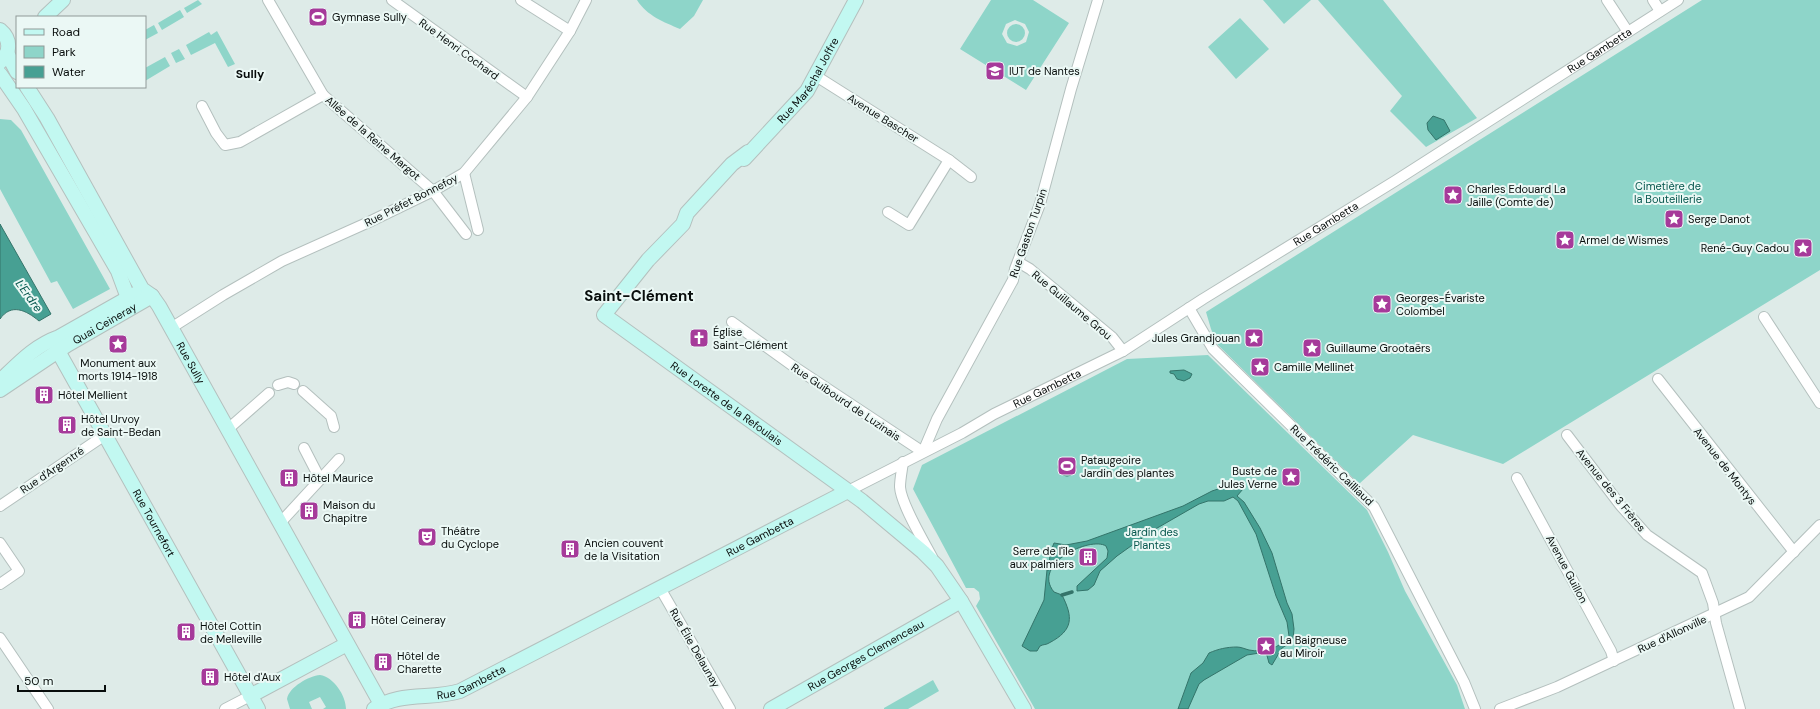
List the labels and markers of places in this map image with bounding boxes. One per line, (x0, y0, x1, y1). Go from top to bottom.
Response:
sports icon: Gymnase Sully (307, 6, 329, 28)
place label: Gymnase Sully (332, 10, 407, 24)
school or university icon: IUT de Nantes (984, 60, 1006, 82)
place label: IUT de Nantes (1009, 64, 1080, 78)
place label: Charles Edouard La Jaille (Comte de) (1467, 182, 1566, 209)
place icon: Charles Edouard La Jaille (Comte de) (1442, 184, 1464, 206)
place icon: Serge Danot (1663, 208, 1685, 230)
place label: Serge Danot (1688, 212, 1750, 226)
place icon: Armel de Wismes (1554, 229, 1576, 251)
place label: Armel de Wismes (1579, 233, 1668, 247)
place icon: René-Guy Cadou (1792, 237, 1814, 259)
place label: René-Guy Cadou (1701, 241, 1789, 255)
place label: Georges-Évariste Colombel (1396, 291, 1485, 318)
place icon: Georges-Évariste Colombel (1371, 293, 1393, 315)
place label: Église Saint-Clément (713, 325, 788, 352)
church icon: Église Saint-Clément (688, 327, 710, 349)
place icon: Jules Grandjouan (1243, 327, 1265, 349)
place label: Jules Grandjouan (1152, 331, 1240, 345)
place icon: Monument aux morts 1914-1918 (107, 333, 129, 355)
place icon: Guillaume Grootaërs (1301, 337, 1323, 359)
place label: Guillaume Grootaërs (1326, 341, 1431, 355)
place label: Monument aux morts 1914-1918 (78, 356, 158, 383)
place icon: Camille Mellinet (1249, 356, 1271, 378)
place label: Camille Mellinet (1274, 360, 1354, 374)
building icon: Hôtel Mellient (33, 384, 55, 406)
place label: Hôtel Mellient (58, 388, 128, 402)
place label: Hôtel Urvoy de Saint-Bedan (81, 412, 161, 439)
building icon: Hôtel Urvoy de Saint-Bedan (56, 414, 78, 436)
place label: Pataugeoire Jardin des plantes (1081, 453, 1174, 480)
sports icon: Pataugeoire Jardin des plantes (1056, 455, 1078, 477)
place label: Buste de Jules Verne (1219, 464, 1277, 491)
place icon: Buste de Jules Verne (1280, 466, 1302, 488)
building icon: Hôtel Maurice (278, 467, 300, 489)
place label: Hôtel Maurice (303, 471, 373, 485)
place label: Maison du Chapitre (323, 498, 375, 525)
building icon: Maison du Chapitre (298, 500, 320, 522)
place label: Théâtre du Cyclope (441, 524, 499, 551)
theatre icon: Théâtre du Cyclope (416, 526, 438, 548)
place label: Ancien couvent de la Visitation (584, 536, 664, 563)
building icon: Ancien couvent de la Visitation (559, 538, 581, 560)
place label: Serre de l'île aux palmiers (1010, 544, 1074, 571)
building icon: Serre de l'île aux palmiers (1077, 546, 1099, 568)
building icon: Hôtel Ceineray (346, 609, 368, 631)
place label: Hôtel Ceineray (371, 613, 446, 627)
place label: Hôtel Cottin de Melleville (200, 619, 262, 646)
building icon: Hôtel Cottin de Melleville (175, 621, 197, 643)
place label: La Baigneuse au Miroir (1280, 633, 1347, 660)
place icon: La Baigneuse au Miroir (1255, 635, 1277, 657)
place label: Hôtel de Charette (397, 649, 442, 676)
building icon: Hôtel de Charette (372, 651, 394, 673)
building icon: Hôtel d'Aux (199, 666, 221, 688)
place label: Hôtel d'Aux (224, 670, 281, 684)

